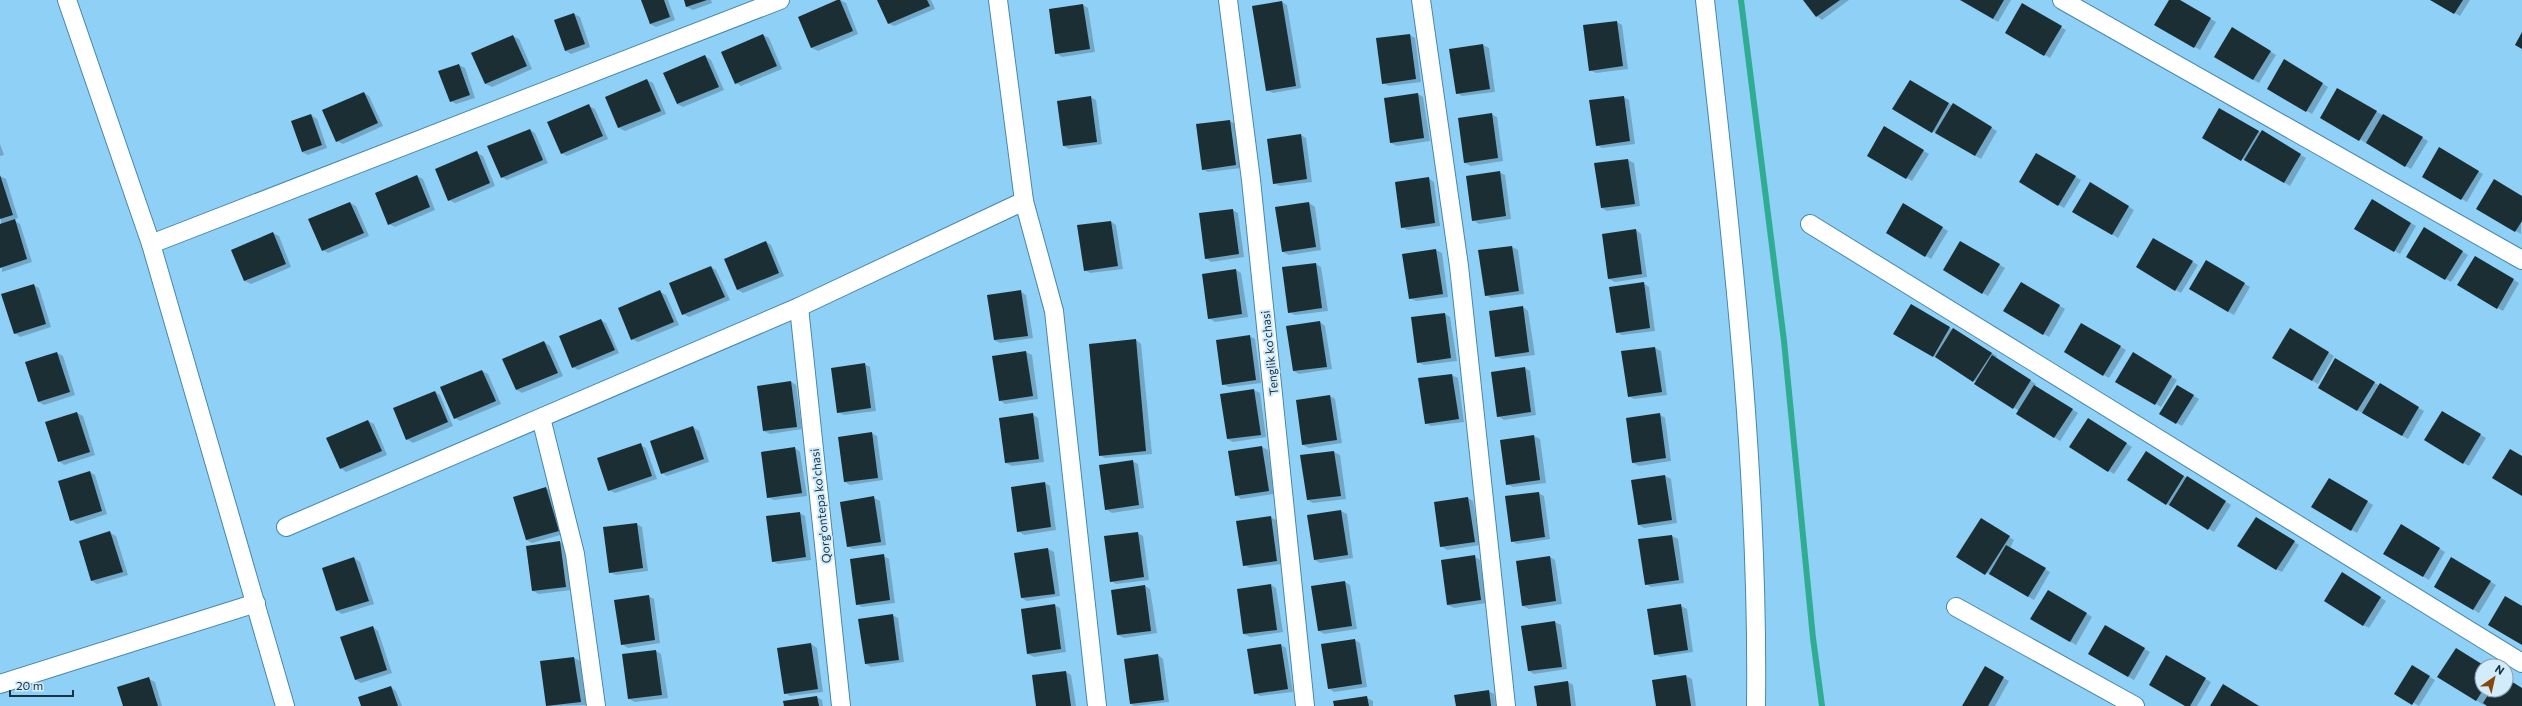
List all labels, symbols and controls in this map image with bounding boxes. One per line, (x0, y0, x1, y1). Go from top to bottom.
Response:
street label: Tenglik ko'chasi (1258, 310, 1280, 396)
street label: Qorg'ontepa ko'chasi (807, 448, 833, 564)
north arrow (2474, 658, 2514, 698)
text: N (2493, 662, 2507, 677)
scale bar (10, 672, 73, 698)
text: 20 m (16, 678, 43, 692)

